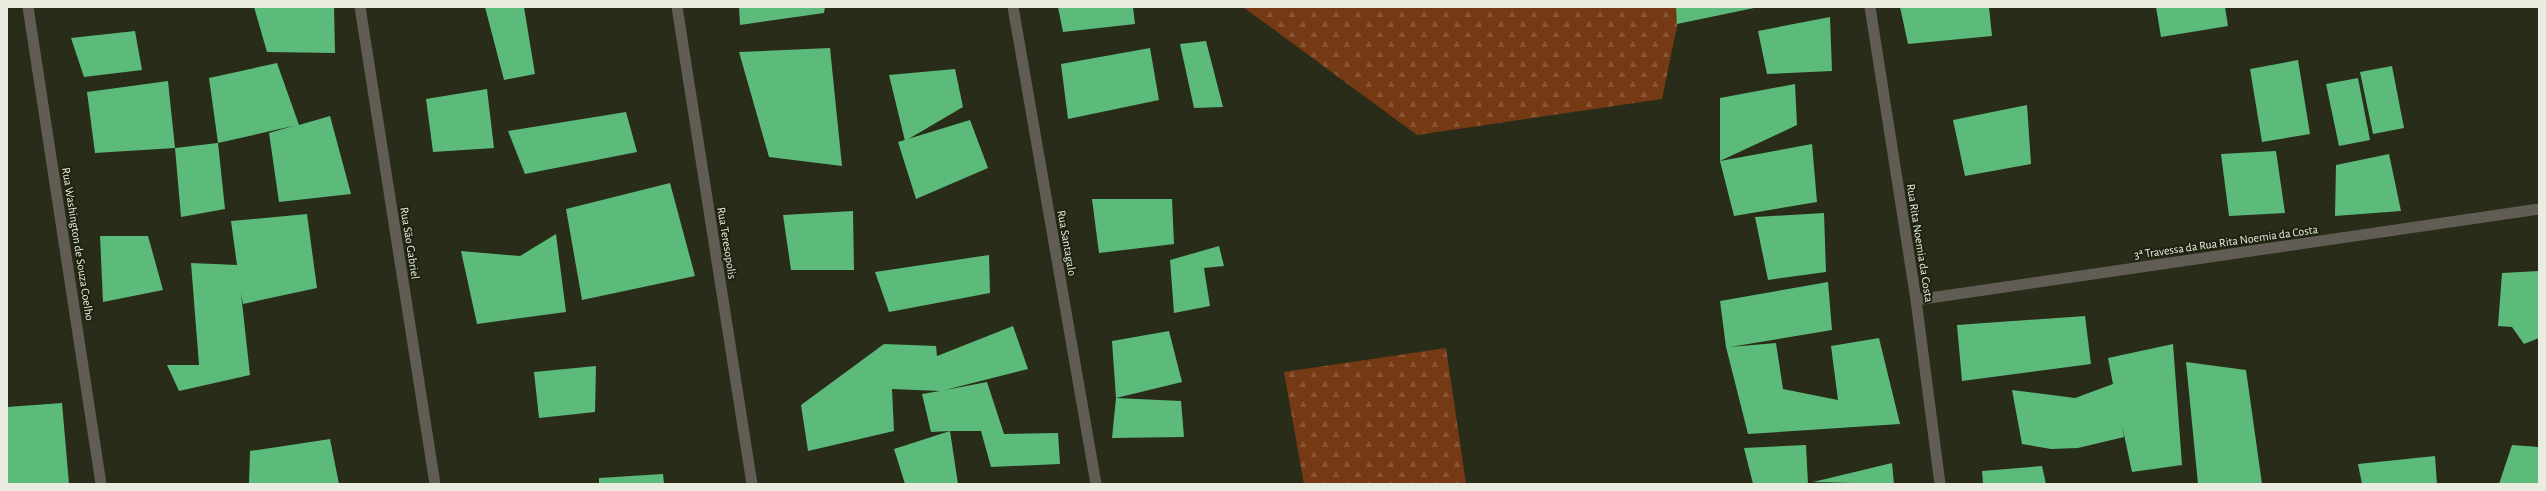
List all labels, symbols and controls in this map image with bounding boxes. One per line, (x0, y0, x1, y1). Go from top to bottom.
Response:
street label: Rua Washington de Souza Coelho (60, 166, 96, 322)
street label: Rua Rita Noemia da Costa (1905, 183, 1935, 304)
street label: Rua São Gabriel (398, 206, 422, 280)
street label: Rua Teresopolis (715, 206, 739, 280)
street label: Rua Santagalo (1055, 209, 1079, 277)
street label: 3ª Travessa da Rua Rita Noemia da Costa (2133, 223, 2319, 261)

